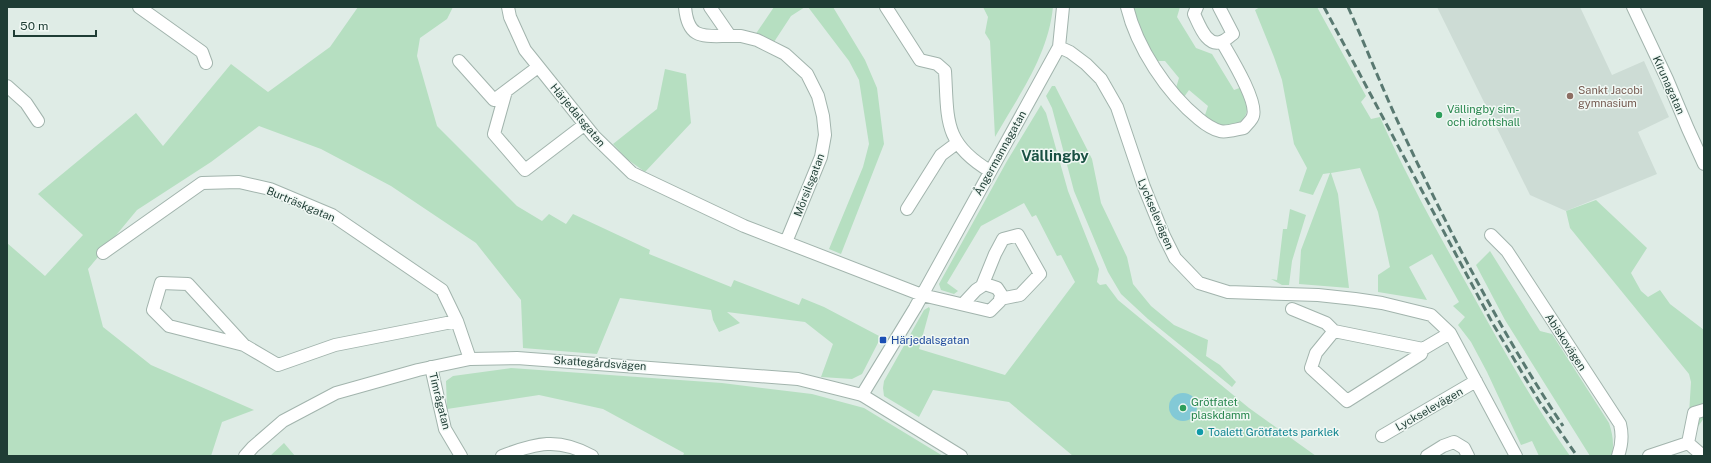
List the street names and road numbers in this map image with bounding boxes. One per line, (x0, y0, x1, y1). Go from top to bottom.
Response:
street label: Kirunagatan (1651, 54, 1687, 116)
street label: Härjedalsgatan (548, 81, 608, 149)
street label: Ångermannagatan (971, 108, 1028, 197)
street label: Mörsilsgatan (791, 152, 827, 218)
street label: Lyckselevägen (1136, 177, 1176, 251)
street label: Burträskgatan (265, 184, 337, 224)
street label: Abiskovägen (1543, 311, 1589, 373)
street label: Skattegårdsvägen (553, 354, 647, 372)
street label: Timrågatan (427, 371, 453, 431)
street label: Lyckselevägen (1393, 385, 1465, 433)

